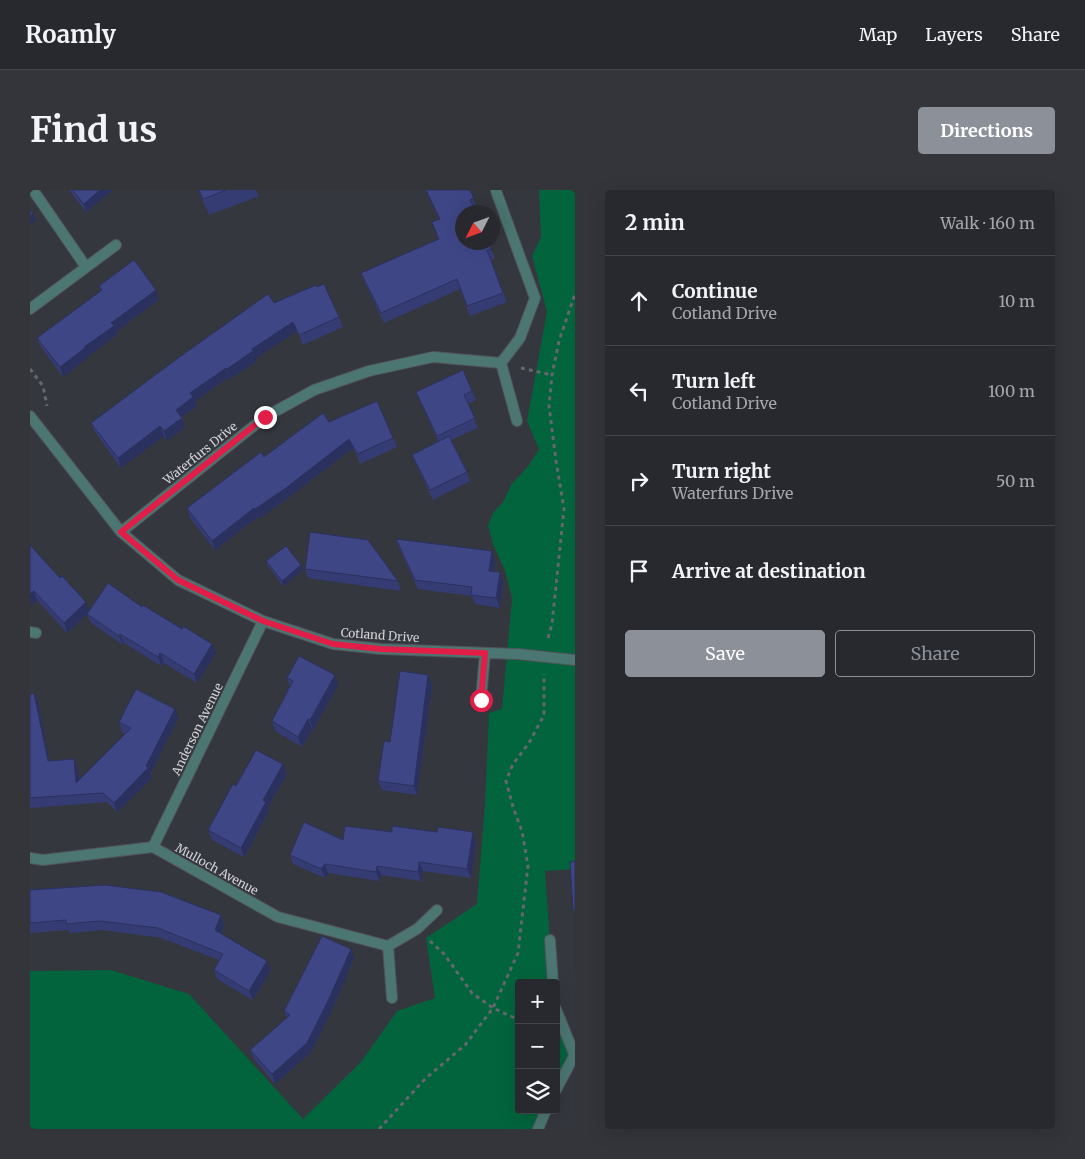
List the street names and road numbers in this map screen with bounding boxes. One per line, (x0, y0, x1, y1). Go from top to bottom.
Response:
street label: Waterfurs Drive (159, 419, 240, 488)
street label: Cotland Drive (340, 625, 420, 645)
street label: Anderson Avenue (168, 680, 226, 779)
street label: Mulloch Avenue (173, 840, 261, 898)

